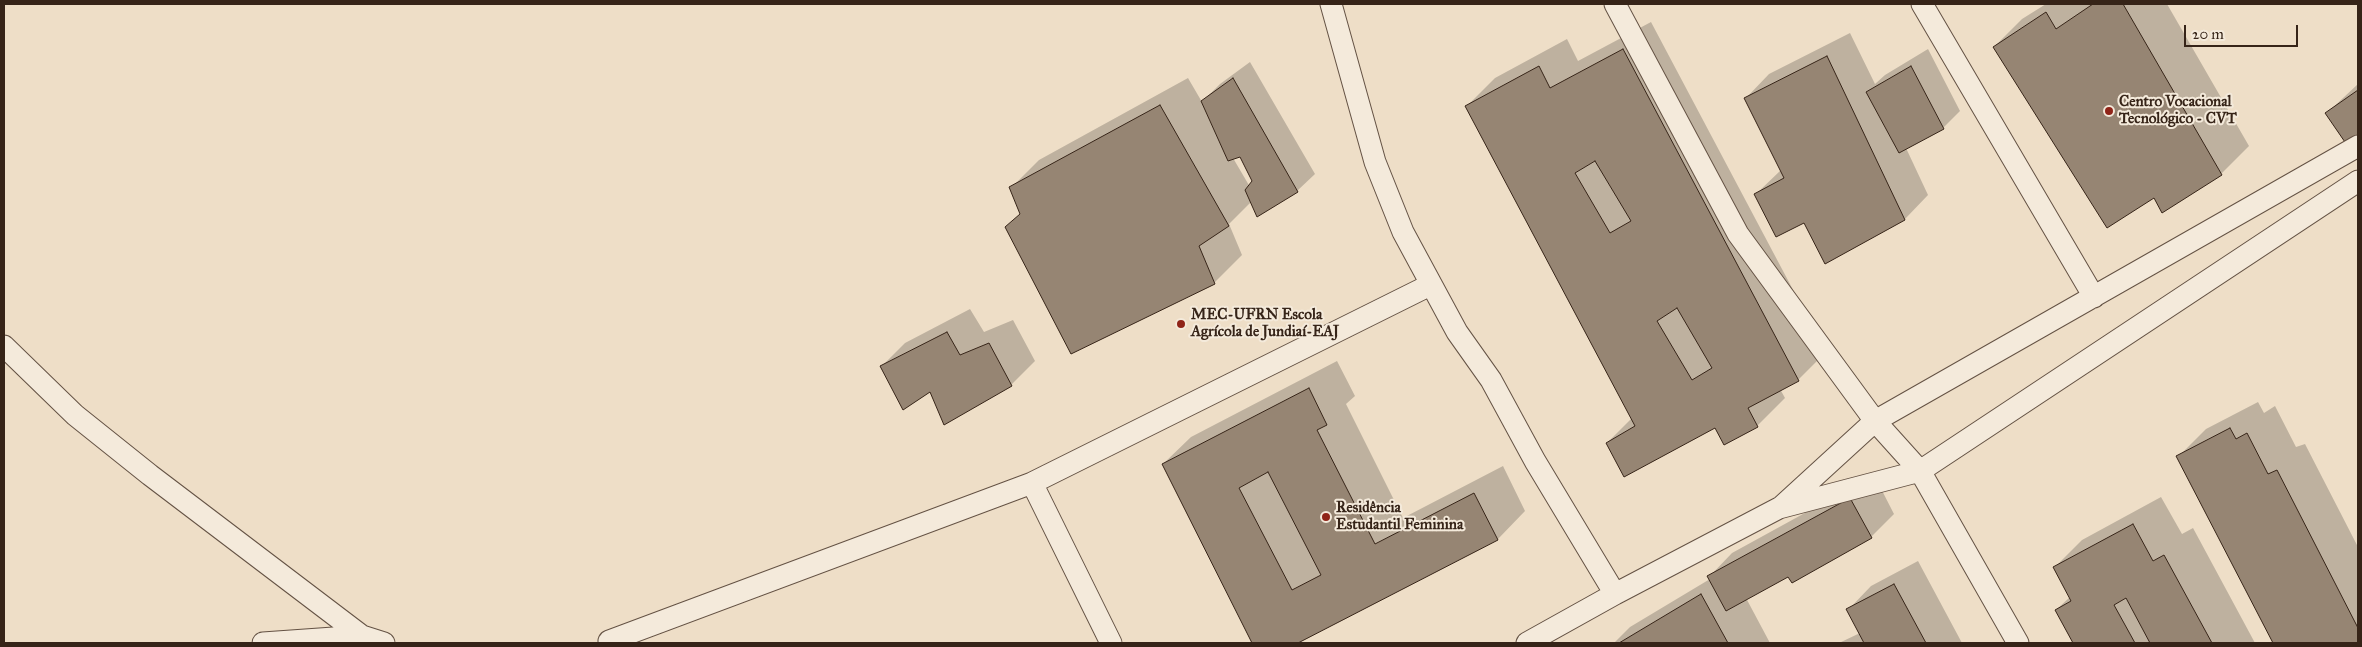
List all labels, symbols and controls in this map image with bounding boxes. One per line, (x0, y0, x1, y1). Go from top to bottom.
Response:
scale bar (2187, 15, 2301, 47)
text: 20 m (2192, 25, 2224, 43)
place label: Centro Vocacional Tecnológico - CVT (2119, 93, 2237, 128)
marker: Centro Vocacional Tecnológico - CVT (2103, 105, 2115, 117)
place label: MEC-UFRN Escola Agrícola de Jundiaí-EAJ (1191, 306, 1339, 341)
marker: MEC-UFRN Escola Agrícola de Jundiaí-EAJ (1175, 318, 1187, 330)
place label: Residência Estudantil Feminina (1336, 499, 1463, 534)
marker: Residência Estudantil Feminina (1320, 511, 1332, 523)

